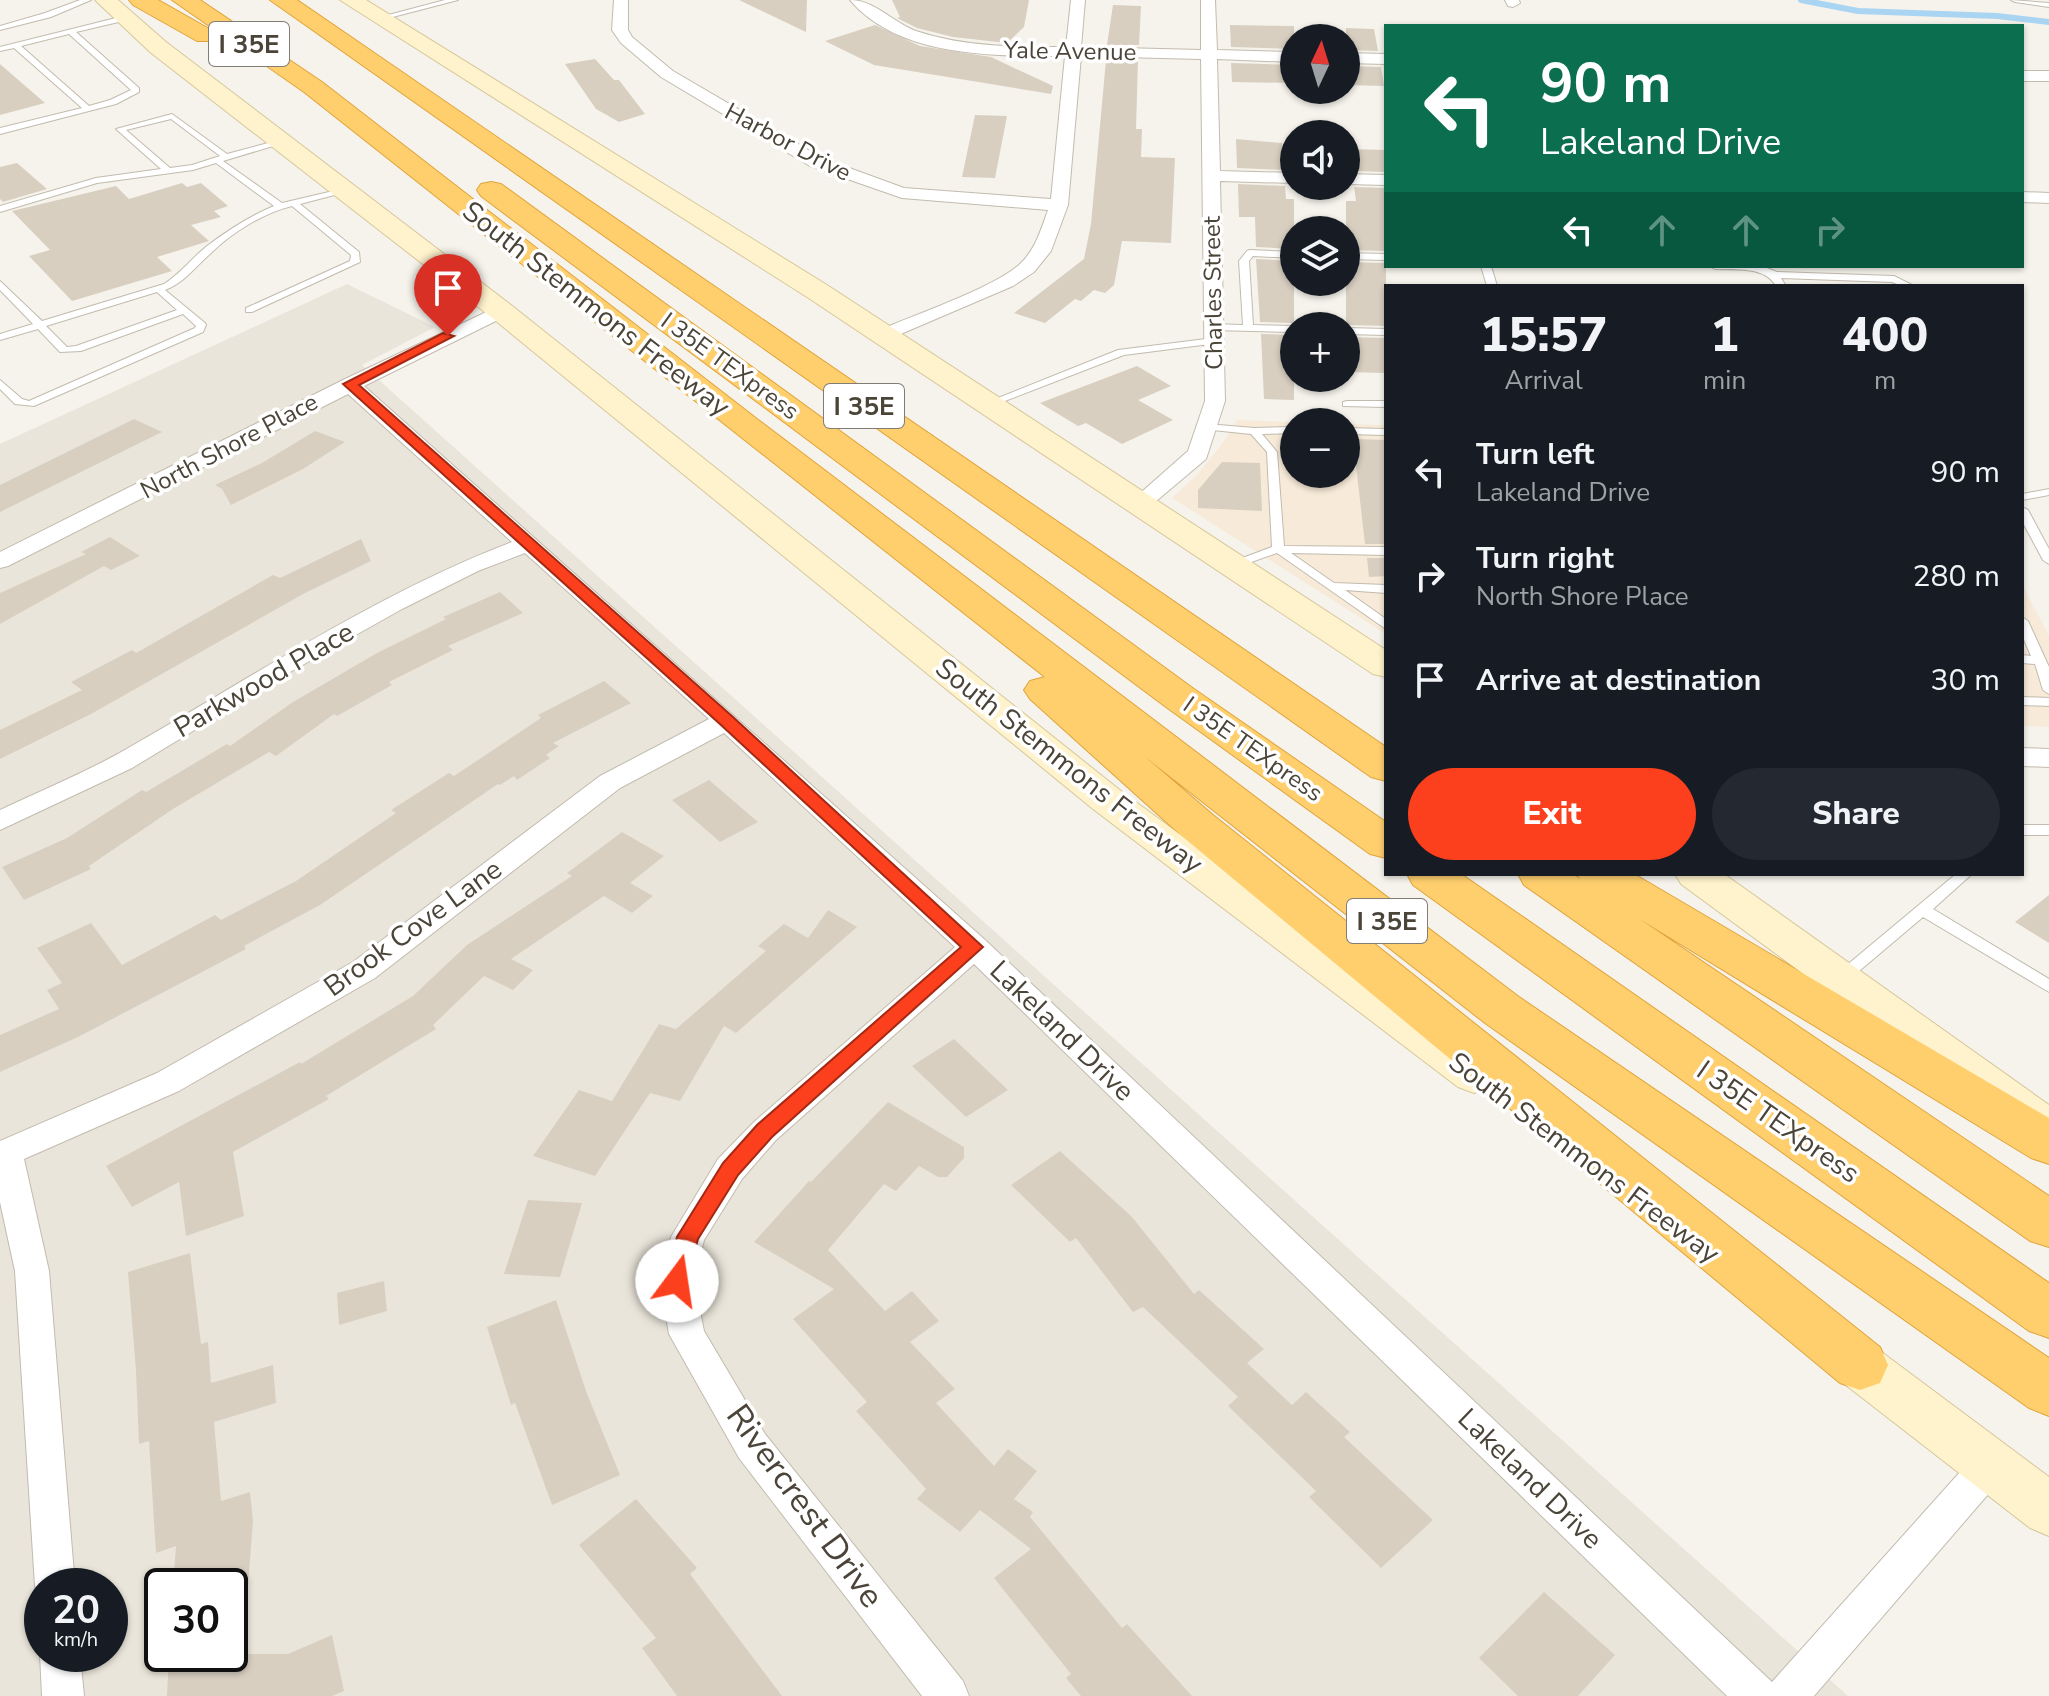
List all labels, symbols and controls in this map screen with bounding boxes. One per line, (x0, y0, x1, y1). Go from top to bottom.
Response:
road number: I 35E (209, 22, 289, 66)
north arrow (1280, 24, 1360, 104)
map controls (1280, 24, 1360, 488)
street label: Yale Avenue (1002, 34, 1137, 68)
text: 90 m (1540, 45, 1671, 122)
icon: left (1408, 56, 1512, 160)
street label: Harbor Drive (719, 95, 857, 189)
text: Lakeland Drive (1540, 118, 1781, 167)
button: sound (1280, 120, 1360, 200)
street label: South Stemmons Freeway (454, 192, 738, 426)
icon: left (1556, 208, 1600, 252)
icon: ahead (1640, 208, 1684, 252)
icon: ahead (1724, 208, 1768, 252)
icon: right (1808, 208, 1852, 252)
street label: Charles Street (1196, 215, 1230, 370)
button: layers (1280, 216, 1360, 296)
pin (414, 254, 482, 336)
icon: arrive (426, 266, 470, 310)
text: 15:57 (1480, 302, 1607, 368)
text: 1 (1710, 302, 1739, 368)
text: 400 (1842, 302, 1928, 368)
street label: I 35E TEXpress (654, 305, 806, 427)
button: + (1280, 312, 1360, 392)
text: Arrival (1504, 363, 1583, 398)
text: min (1703, 363, 1746, 398)
text: m (1874, 363, 1896, 398)
road number: I 35E (824, 384, 904, 428)
street label: North Shore Place (135, 386, 323, 506)
button: − (1280, 408, 1360, 488)
text: Turn left (1476, 434, 1594, 475)
icon: left (1408, 450, 1452, 494)
text: 90 m (1931, 452, 2000, 493)
text: Lakeland Drive (1476, 475, 1650, 510)
text: Turn right (1476, 538, 1614, 579)
icon: right (1408, 554, 1452, 598)
text: 280 m (1913, 556, 2000, 597)
text: North Shore Place (1476, 579, 1689, 614)
street label: Parkwood Place (167, 613, 361, 747)
street label: South Stemmons Freeway (927, 649, 1211, 883)
icon: arrive (1408, 658, 1452, 702)
text: Arrive at destination (1476, 660, 1761, 701)
text: 30 m (1931, 660, 2000, 701)
street label: I 35E TEXpress (1177, 689, 1329, 809)
button: Exit (1408, 768, 1696, 860)
button: Share (1712, 768, 2000, 860)
street label: Brook Cove Lane (316, 850, 510, 1006)
road number: I 35E (1347, 899, 1427, 943)
street label: Lakeland Drive (981, 952, 1143, 1110)
street label: South Stemmons Freeway (1441, 1044, 1728, 1273)
street label: I 35E TEXpress (1689, 1052, 1867, 1192)
position arrow (635, 1239, 719, 1323)
street label: Rivercrest Drive (716, 1395, 894, 1617)
street label: Lakeland Drive (1449, 1400, 1611, 1558)
speed limit sign: 30 (144, 1568, 248, 1672)
text: 20 (52, 1583, 100, 1637)
text: km/h (54, 1626, 98, 1653)

